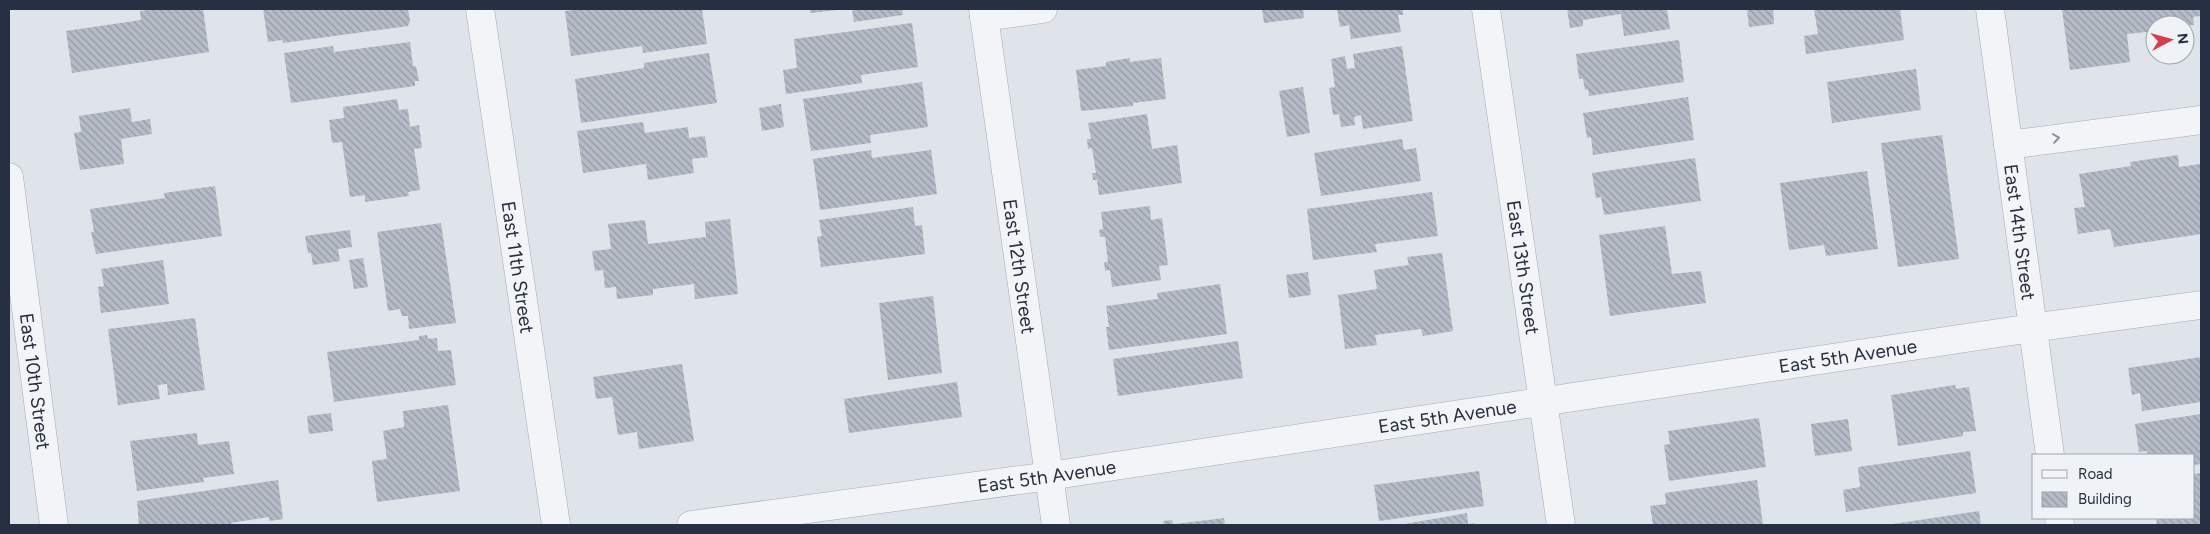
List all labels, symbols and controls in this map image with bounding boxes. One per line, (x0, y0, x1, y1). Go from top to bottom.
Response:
north arrow (2145, 15, 2195, 65)
text: N (2173, 32, 2191, 45)
one-way arrow (2052, 134, 2060, 144)
street label: East 14th Street (1999, 163, 2040, 302)
street label: East 12th Street (998, 198, 1040, 335)
street label: East 13th Street (1502, 199, 1544, 336)
street label: East 11th Street (496, 200, 539, 335)
street label: East 10th Street (15, 312, 55, 451)
street label: East 5th Avenue (1777, 334, 1918, 378)
street label: East 5th Avenue (1377, 395, 1518, 438)
legend (2032, 454, 2195, 519)
street label: East 5th Avenue (976, 455, 1117, 498)
text: Road (2078, 465, 2113, 483)
text: Building (2078, 490, 2132, 508)

